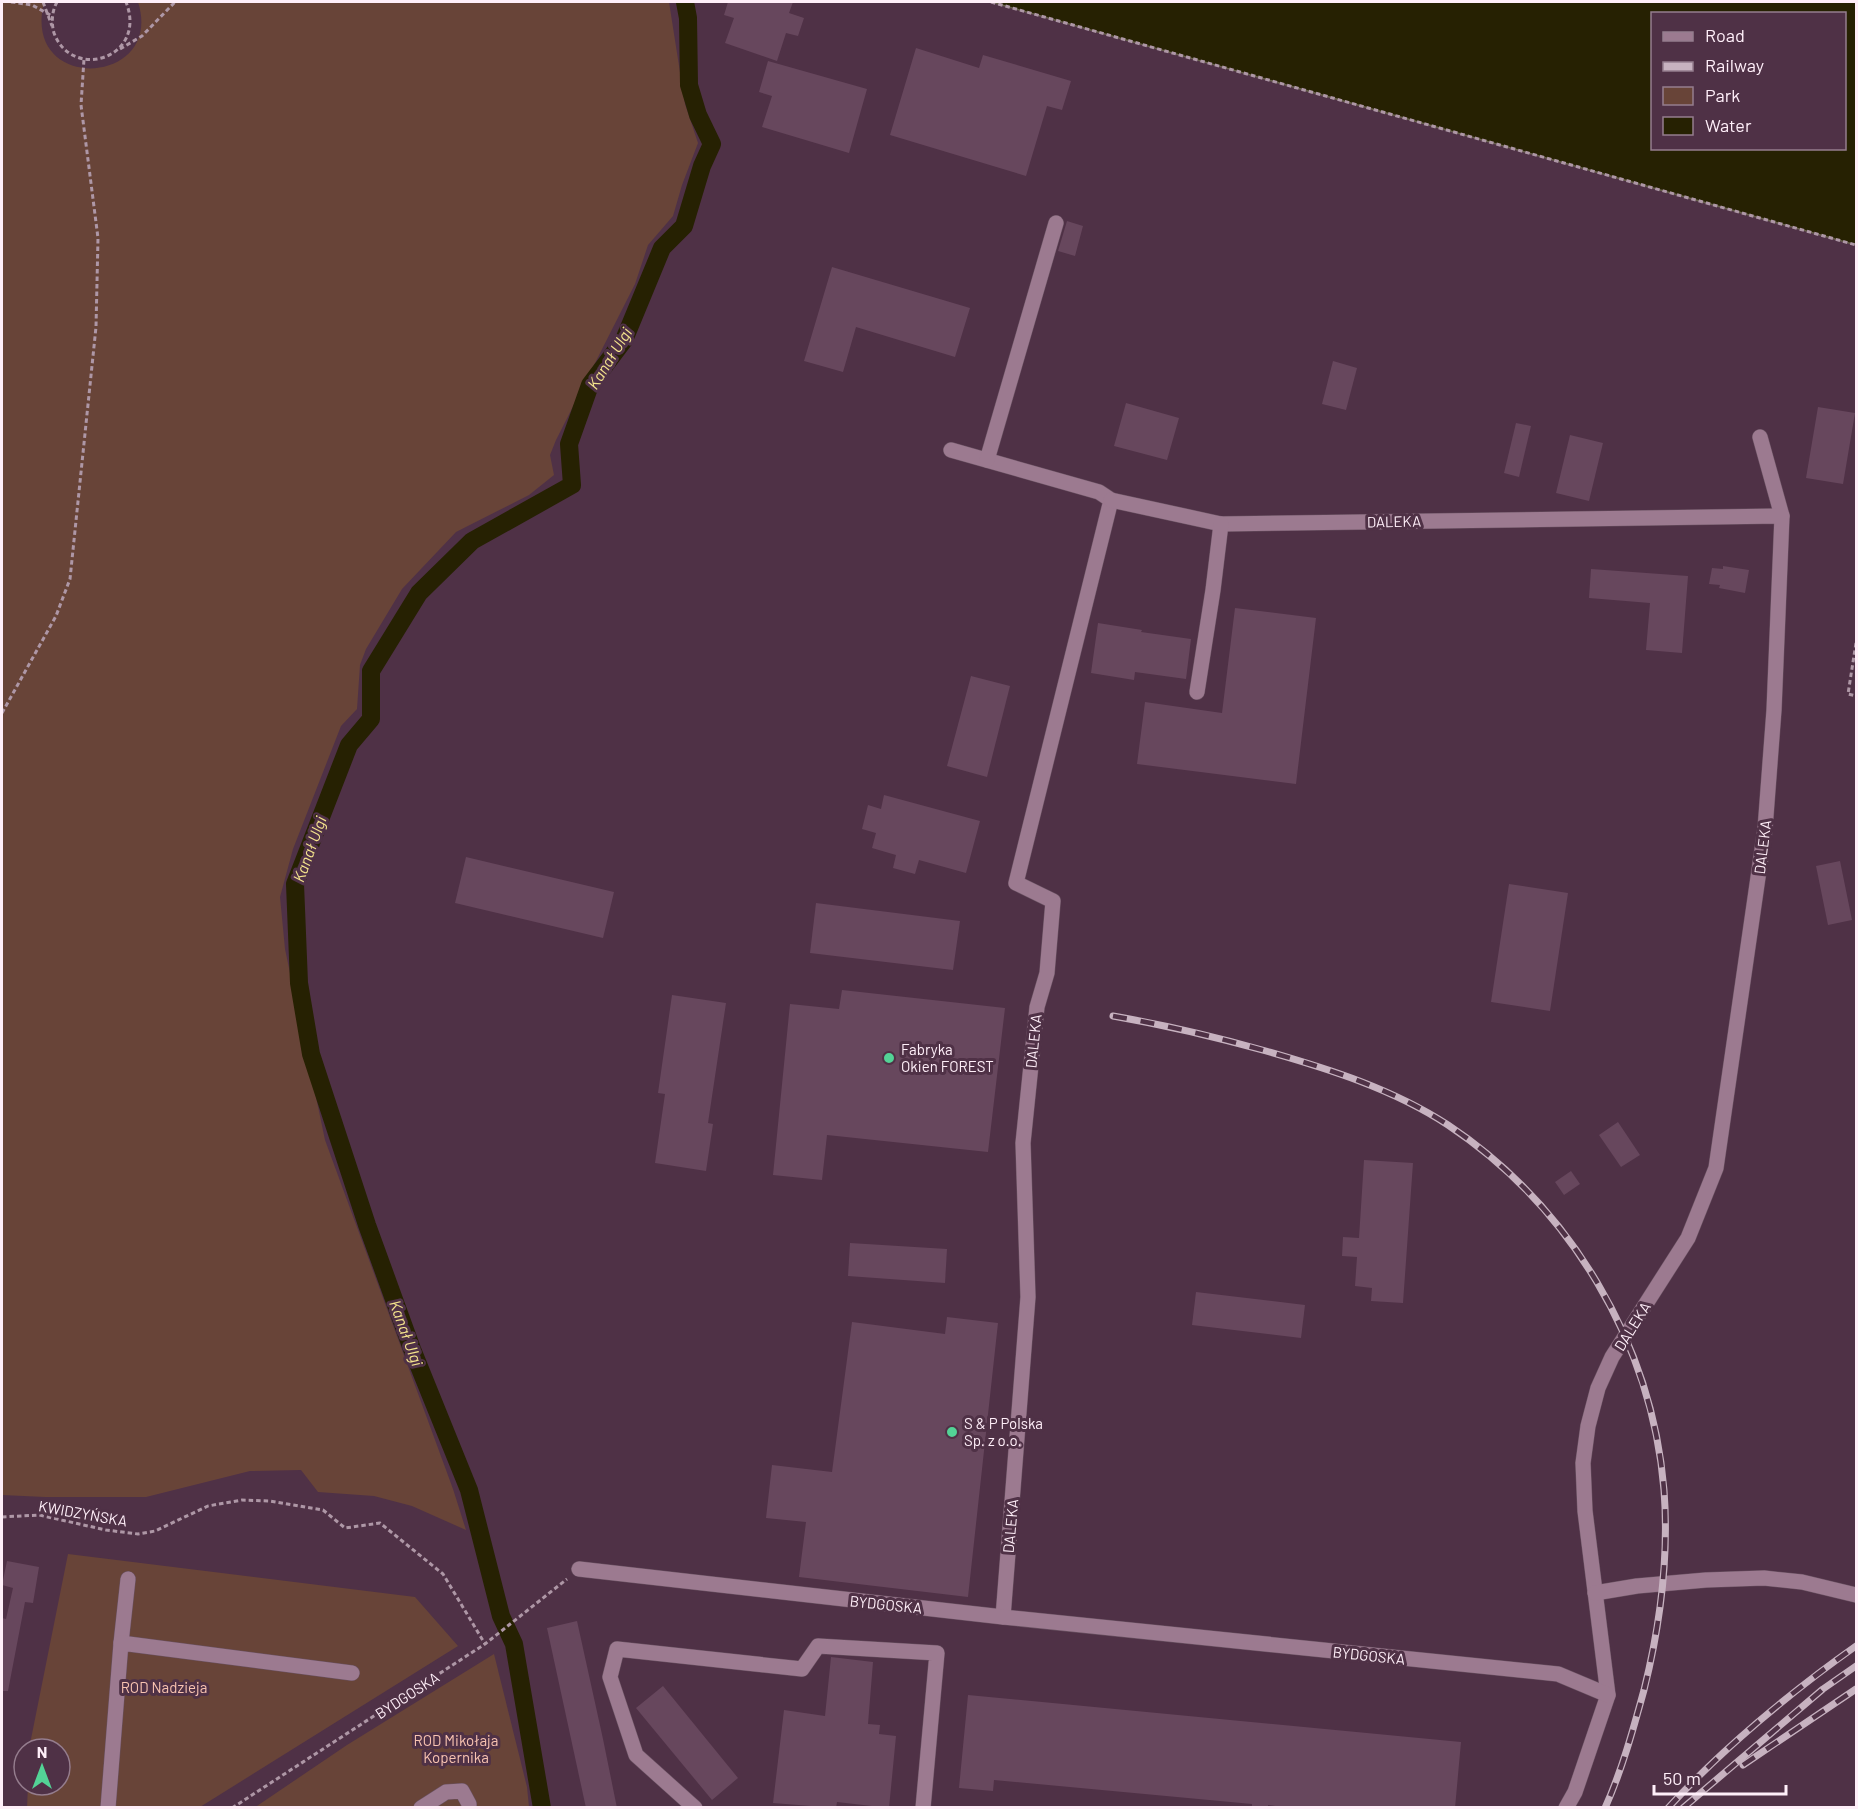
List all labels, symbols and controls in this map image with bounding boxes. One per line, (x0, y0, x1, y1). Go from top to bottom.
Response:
legend (1651, 12, 1846, 150)
text: Road (1705, 24, 1745, 46)
text: Railway (1705, 54, 1764, 76)
text: Park (1705, 84, 1740, 106)
text: Water (1705, 114, 1752, 136)
water label: Kanał Ulgi (583, 324, 635, 392)
street label: DALEKA (1367, 512, 1421, 530)
water label: Kanał Ulgi (288, 813, 330, 885)
street label: DALEKA (1750, 819, 1774, 875)
street label: DALEKA (1021, 1013, 1045, 1069)
place label: Fabryka Okien FOREST (901, 1040, 994, 1075)
marker: Fabryka Okien FOREST (882, 1051, 896, 1065)
water label: Kanał Ulgi (386, 1297, 428, 1369)
street label: DALEKA (1610, 1298, 1654, 1354)
place label: S & P Polska Sp. z o.o. (964, 1414, 1043, 1449)
marker: S & P Polska Sp. z o.o. (945, 1425, 959, 1439)
street label: KWIDZYŃSKA (37, 1496, 129, 1530)
street label: DALEKA (999, 1498, 1021, 1554)
street label: BYDGOSKA (849, 1591, 923, 1617)
street label: BYDGOSKA (1332, 1642, 1406, 1668)
street label: BYDGOSKA (372, 1668, 442, 1722)
park label: ROD Nadzieja (121, 1678, 207, 1696)
park label: ROD Mikołaja Kopernika (414, 1731, 498, 1766)
north arrow (12, 1737, 72, 1797)
text: N (37, 1742, 47, 1761)
scale bar (1654, 1758, 1786, 1796)
text: 50 m (1663, 1767, 1701, 1789)

